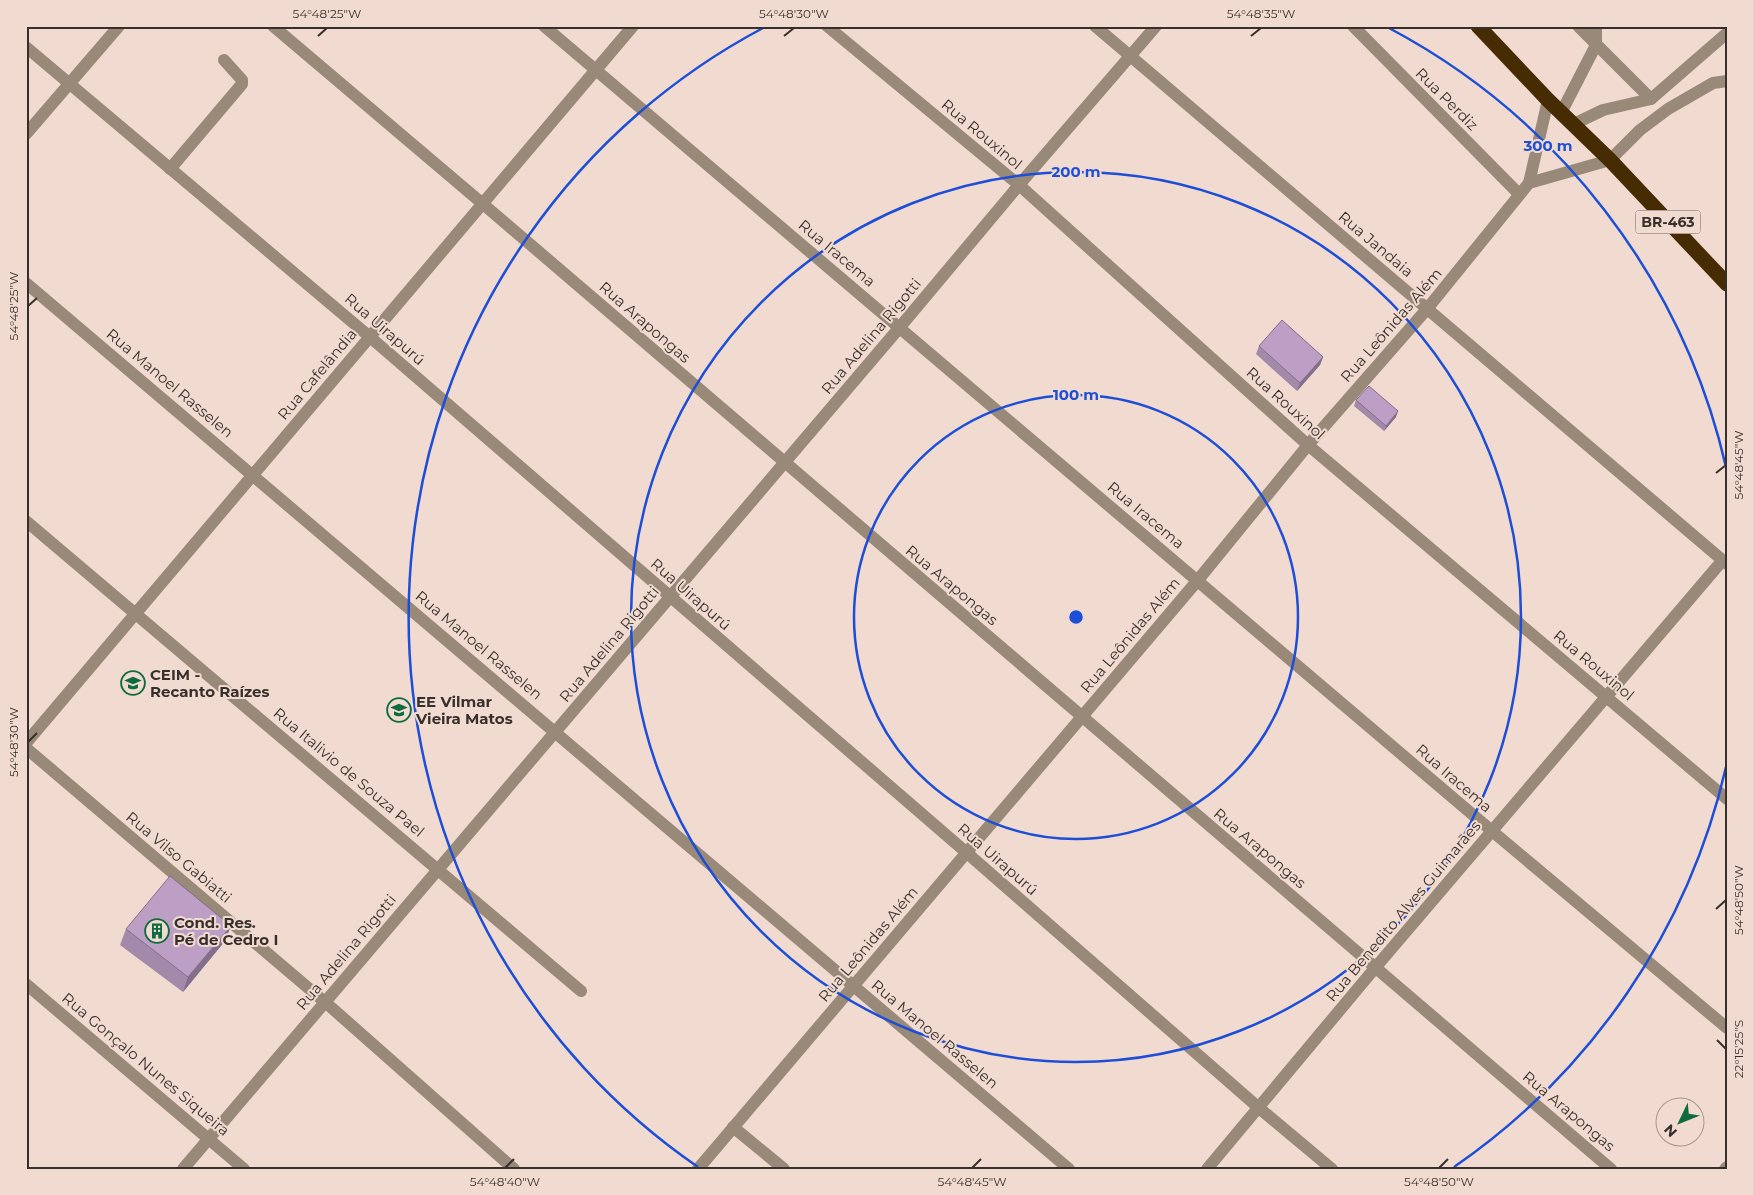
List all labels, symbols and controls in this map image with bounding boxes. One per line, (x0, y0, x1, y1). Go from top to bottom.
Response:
text: 54°48'25"W (293, 6, 361, 21)
text: 54°48'30"W (759, 6, 829, 21)
text: 54°48'35"W (1227, 6, 1295, 21)
street label: Rua Perdiz (1412, 64, 1483, 135)
street label: Rua Rouxinol (938, 95, 1026, 173)
text: 300 m (1522, 136, 1573, 155)
text: 200 m (1051, 162, 1101, 181)
street label: Rua Jandaia (1335, 207, 1417, 281)
road number: BR-463 (1636, 210, 1700, 233)
street label: Rua Iracema (795, 215, 879, 291)
street label: Rua Leônidas Além (1336, 264, 1446, 386)
text: 54°48'25"W (6, 272, 21, 340)
street label: Rua Adelina Rigotti (817, 274, 925, 398)
street label: Rua Arapongas (595, 277, 695, 367)
street label: Rua Uirapurú (341, 289, 429, 369)
street label: Rua Manoel Rasselen (103, 324, 237, 442)
street label: Rua Cafelândia (273, 325, 361, 423)
street label: Rua Rouxinol (1243, 363, 1329, 443)
text: 100 m (1053, 385, 1099, 404)
text: 54°48'45"W (1731, 430, 1746, 500)
street label: Rua Iracema (1104, 477, 1188, 553)
street label: Rua Arapongas (902, 541, 1002, 629)
street label: Rua Uirapurú (647, 554, 735, 634)
street label: Rua Leônidas Além (1076, 573, 1184, 697)
street label: Rua Adelina Rigotti (555, 582, 663, 706)
street label: Rua Manoel Rasselen (412, 586, 546, 704)
centre of rings (1067, 608, 1085, 626)
street label: Rua Rouxinol (1550, 626, 1638, 704)
place label: CEIM - Recanto Raízes (150, 665, 270, 701)
school or university icon: CEIM - Recanto Raízes (120, 670, 146, 696)
place label: EE Vilmar Vieira Matos (415, 692, 513, 728)
school or university icon: EE Vilmar Vieira Matos (386, 697, 412, 723)
street label: Rua Italivio de Souza Pael (270, 703, 428, 841)
text: 54°48'30"W (6, 707, 21, 777)
street label: Rua Iracema (1412, 740, 1496, 816)
street label: Rua Arapongas (1210, 804, 1310, 892)
street label: Rua Vilso Gabiatti (122, 807, 236, 907)
street label: Rua Benedito Alves Guimarães (1322, 817, 1484, 1005)
street label: Rua Uirapurú (954, 819, 1042, 899)
text: 54°48'50"W (1731, 865, 1746, 935)
street label: Rua Leônidas Além (814, 882, 922, 1006)
street label: Rua Adelina Rigotti (292, 890, 400, 1014)
place label: Cond. Res. Pé de Cedro I (174, 913, 278, 949)
building icon: Cond. Res. Pé de Cedro I (144, 918, 170, 944)
street label: Rua Manoel Rasselen (868, 975, 1002, 1093)
street label: Rua Gonçalo Nunes Siqueira (58, 988, 234, 1140)
text: 22°15'25"S (1731, 1020, 1746, 1078)
street label: Rua Arapongas (1519, 1067, 1619, 1155)
north arrow (1656, 1098, 1706, 1148)
text: N (1660, 1121, 1681, 1141)
text: 54°48'40"W (470, 1174, 540, 1189)
text: 54°48'45"W (937, 1174, 1007, 1189)
text: 54°48'50"W (1404, 1174, 1474, 1189)

